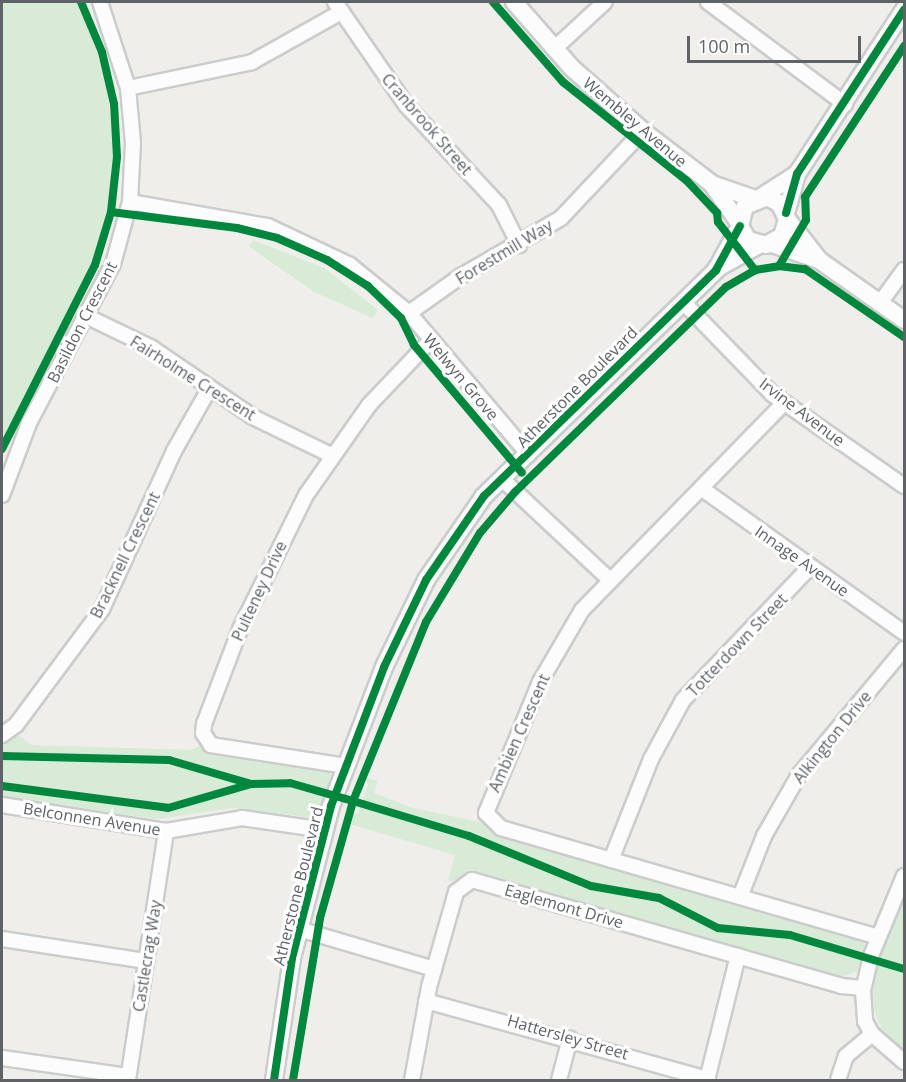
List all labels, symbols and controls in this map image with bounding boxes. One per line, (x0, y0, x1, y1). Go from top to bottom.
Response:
scale bar (690, 24, 864, 62)
text: 100 m (698, 34, 750, 58)
street label: Cranbrook Street (378, 69, 476, 179)
street label: Wembley Avenue (579, 73, 691, 171)
street label: Forestmill Way (452, 216, 556, 288)
street label: Basildon Crescent (43, 258, 121, 386)
street label: Atherstone Boulevard (513, 323, 641, 451)
street label: Welwyn Grove (419, 330, 503, 424)
street label: Fairholme Crescent (127, 332, 259, 424)
street label: Irvine Avenue (756, 374, 848, 450)
street label: Bracknell Crescent (86, 489, 164, 621)
street label: Innage Avenue (751, 521, 853, 601)
street label: Pulteney Drive (227, 538, 291, 644)
street label: Totterdown Street (683, 589, 791, 701)
street label: Ambien Crescent (484, 671, 554, 795)
street label: Alkington Drive (789, 687, 875, 787)
street label: Belconnen Avenue (22, 799, 162, 839)
street label: Atherstone Boulevard (269, 805, 327, 967)
street label: Eaglemont Drive (502, 880, 626, 932)
street label: Castlecrag Way (129, 899, 165, 1013)
street label: Hattersley Street (505, 1011, 631, 1063)

